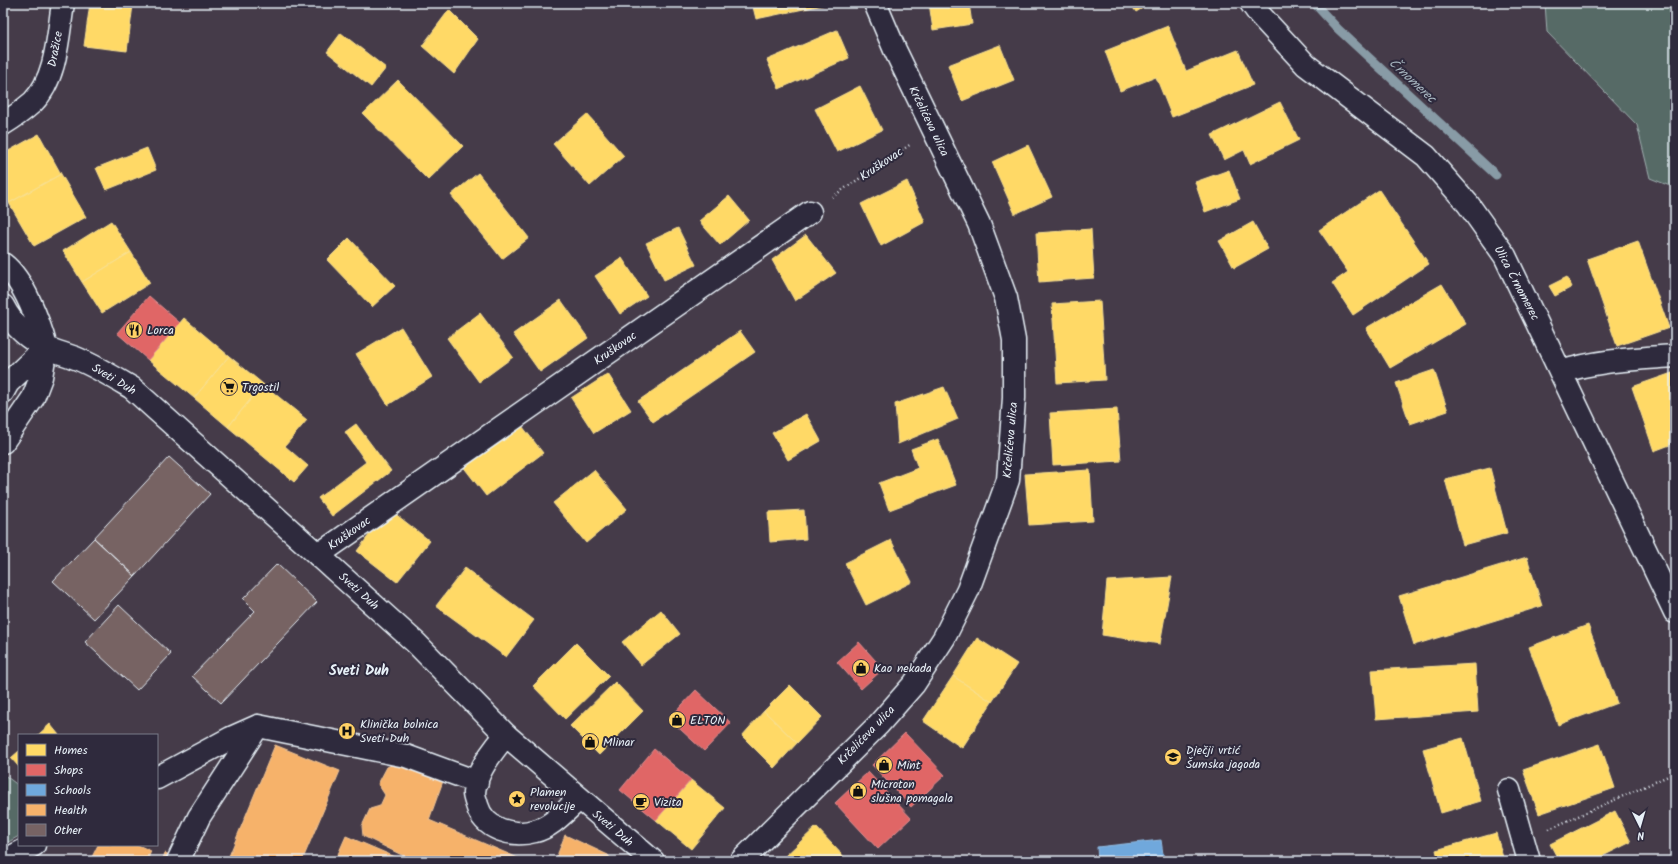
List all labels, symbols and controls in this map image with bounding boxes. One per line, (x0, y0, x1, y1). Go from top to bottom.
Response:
street label: Dražice (43, 29, 68, 69)
water label: Črnomerec (1384, 54, 1441, 109)
street label: Krčelićeva ulica (903, 83, 954, 160)
street label: Kruškovac (856, 143, 907, 186)
street label: Ulica Črnomerec (1489, 242, 1544, 324)
restaurant icon: Lorca (124, 320, 144, 340)
place label: Lorca (147, 321, 174, 340)
street label: Kruškovac (590, 327, 641, 370)
street label: Sveti Duh (88, 359, 140, 400)
supermarket icon: Trgostil (219, 377, 239, 397)
place label: Trgostil (242, 378, 279, 397)
street label: Krčelićeva ulica (998, 401, 1023, 479)
street label: Kruškovac (324, 512, 375, 555)
street label: Sveti Duh (334, 568, 383, 615)
shop icon: Kao nekada (851, 658, 871, 678)
place label: Kao nekada (874, 659, 932, 678)
district label: Sveti Duh (329, 660, 389, 682)
street label: Krčelićeva ulica (833, 701, 900, 769)
shop icon: ELTON (667, 710, 687, 730)
place label: ELTON (690, 711, 725, 730)
place label: Klinička bolnica Sveti Duh (360, 715, 439, 748)
hospital icon: Klinička bolnica Sveti Duh (337, 721, 357, 741)
shop icon: Mlinar (580, 732, 600, 752)
place label: Mlinar (603, 733, 635, 752)
legend (18, 734, 158, 846)
text: Homes (54, 741, 88, 760)
place label: Dječji vrtić Šumska jagoda (1186, 741, 1261, 774)
school or university icon: Dječji vrtić Šumska jagoda (1163, 747, 1183, 767)
shop icon: Mint (874, 755, 894, 775)
place label: Mint (897, 756, 921, 775)
text: Shops (54, 761, 83, 780)
place label: Microton slušna pomagala (871, 775, 953, 808)
text: Schools (54, 781, 91, 800)
shop icon: Microton slušna pomagala (848, 781, 868, 801)
place label: Plamen revolucije (530, 783, 576, 816)
place icon: Plamen revolucije (507, 789, 527, 809)
cafe icon: Vizita (631, 792, 651, 812)
place label: Vizita (654, 793, 682, 812)
text: Health (54, 801, 87, 820)
street label: Sveti Duh (588, 805, 638, 851)
north arrow (1620, 806, 1660, 846)
text: Other (54, 821, 83, 840)
text: N (1636, 826, 1645, 844)

